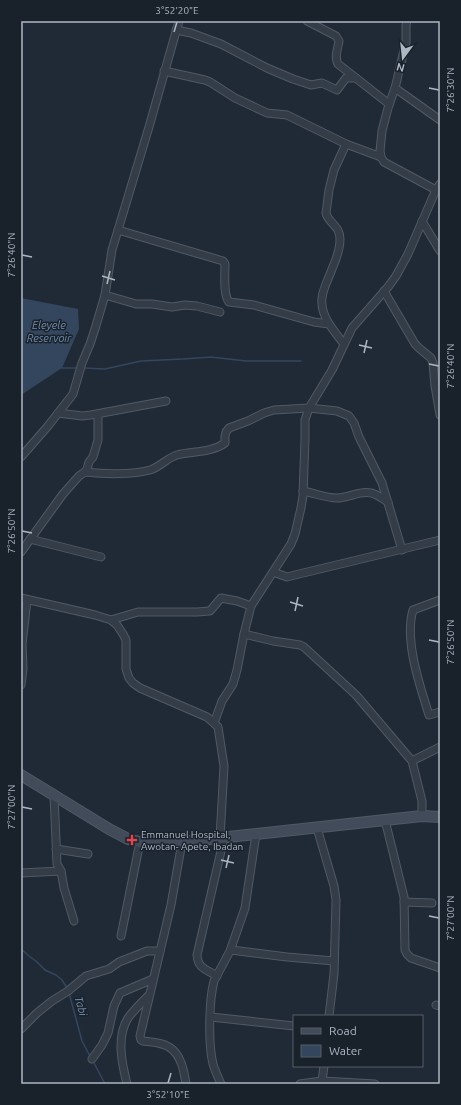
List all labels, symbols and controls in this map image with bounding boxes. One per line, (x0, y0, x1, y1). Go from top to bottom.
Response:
text: 3°52'20"E (155, 5, 199, 16)
north arrow (383, 38, 423, 78)
text: N (395, 61, 406, 75)
text: 7°26'30"N (445, 68, 456, 112)
text: 7°26'40"N (6, 233, 17, 277)
water label: Eleyele Reservoir (27, 319, 72, 344)
text: 7°26'40"N (445, 344, 456, 388)
text: 7°26'50"N (6, 509, 17, 553)
text: 7°26'50"N (445, 620, 456, 664)
text: 7°27'00"N (6, 785, 17, 829)
place label: Emmanuel Hospital, Awotan- Apete, Ibadan (141, 829, 243, 852)
marker: Emmanuel Hospital, Awotan- Apete, Ibadan (126, 834, 138, 846)
text: 7°27'00"N (445, 896, 456, 940)
water label: Tabi (73, 995, 90, 1018)
legend (293, 1015, 423, 1067)
text: Road (329, 1024, 357, 1037)
text: Water (329, 1044, 362, 1057)
text: 3°52'10"E (146, 1089, 190, 1100)

